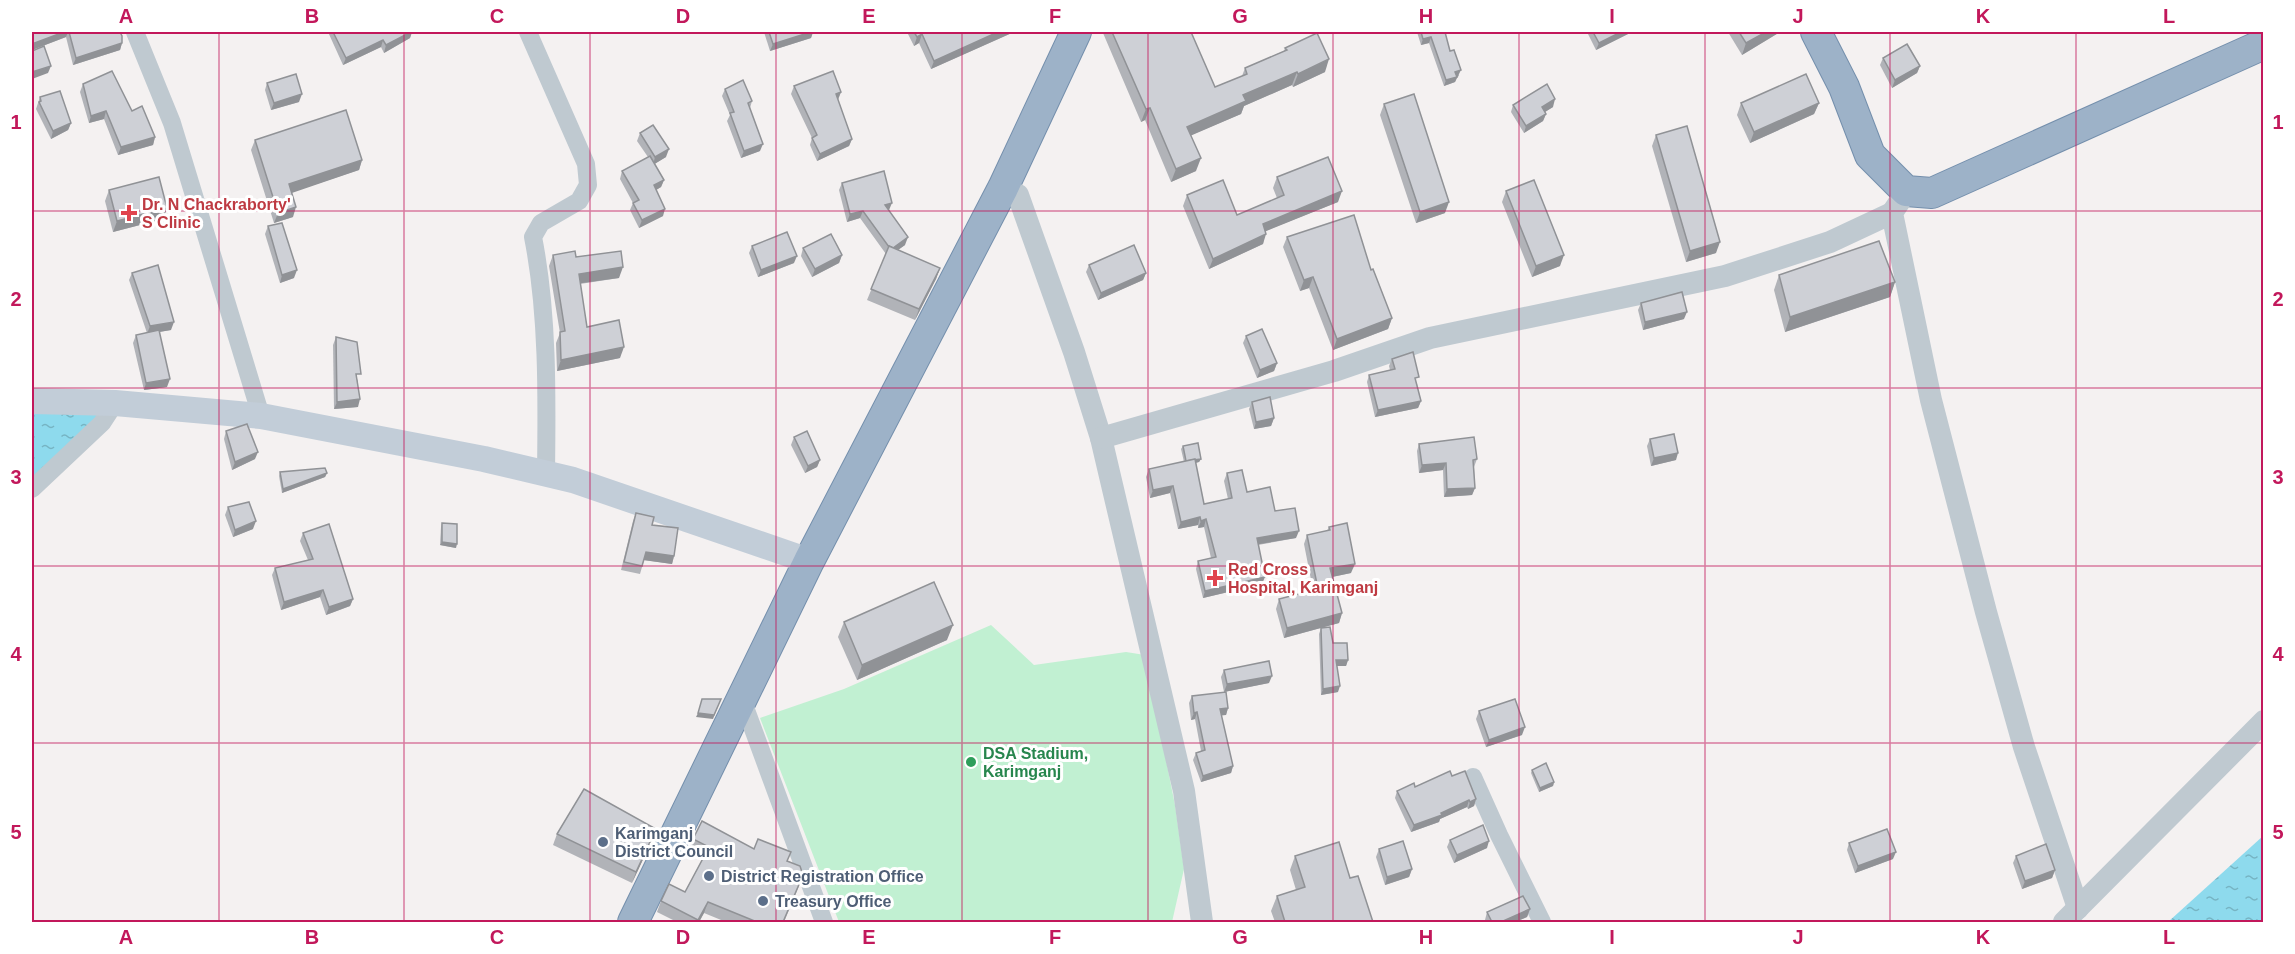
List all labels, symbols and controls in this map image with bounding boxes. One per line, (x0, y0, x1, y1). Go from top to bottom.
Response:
text: A (119, 5, 133, 27)
text: B (305, 5, 319, 27)
text: C (490, 5, 504, 27)
text: D (676, 5, 690, 27)
text: E (862, 5, 876, 27)
text: F (1049, 5, 1061, 27)
text: G (1232, 5, 1248, 27)
text: H (1419, 5, 1433, 27)
text: I (1609, 5, 1615, 27)
text: J (1792, 5, 1804, 27)
text: K (1976, 5, 1991, 27)
text: L (2163, 5, 2175, 27)
text: 1 (10, 111, 22, 133)
text: 1 (2272, 111, 2284, 133)
place label: Dr. N Chackraborty' S Clinic (142, 196, 291, 231)
marker: Dr. N Chackraborty' S Clinic (120, 204, 138, 222)
text: 2 (10, 288, 22, 310)
text: 2 (2272, 288, 2284, 310)
text: 3 (10, 466, 22, 488)
text: 3 (2272, 466, 2284, 488)
place label: Red Cross Hospital, Karimganj (1228, 561, 1378, 596)
marker: Red Cross Hospital, Karimganj (1206, 569, 1224, 587)
text: 4 (10, 643, 22, 665)
text: 4 (2272, 643, 2284, 665)
place label: DSA Stadium, Karimganj (983, 745, 1088, 780)
marker: DSA Stadium, Karimganj (964, 755, 978, 769)
text: 5 (10, 821, 22, 843)
text: 5 (2272, 821, 2284, 843)
place label: Karimganj District Council (615, 825, 733, 860)
marker: Karimganj District Council (596, 835, 610, 849)
place label: District Registration Office (721, 868, 924, 885)
marker: District Registration Office (702, 869, 716, 883)
place label: Treasury Office (775, 893, 892, 910)
marker: Treasury Office (756, 894, 770, 908)
text: A (119, 926, 133, 948)
text: B (305, 926, 319, 948)
text: C (490, 926, 504, 948)
text: D (676, 926, 690, 948)
text: E (862, 926, 876, 948)
text: F (1049, 926, 1061, 948)
text: G (1232, 926, 1248, 948)
text: H (1419, 926, 1433, 948)
text: I (1609, 926, 1615, 948)
text: J (1792, 926, 1804, 948)
text: K (1976, 926, 1991, 948)
text: L (2163, 926, 2175, 948)

